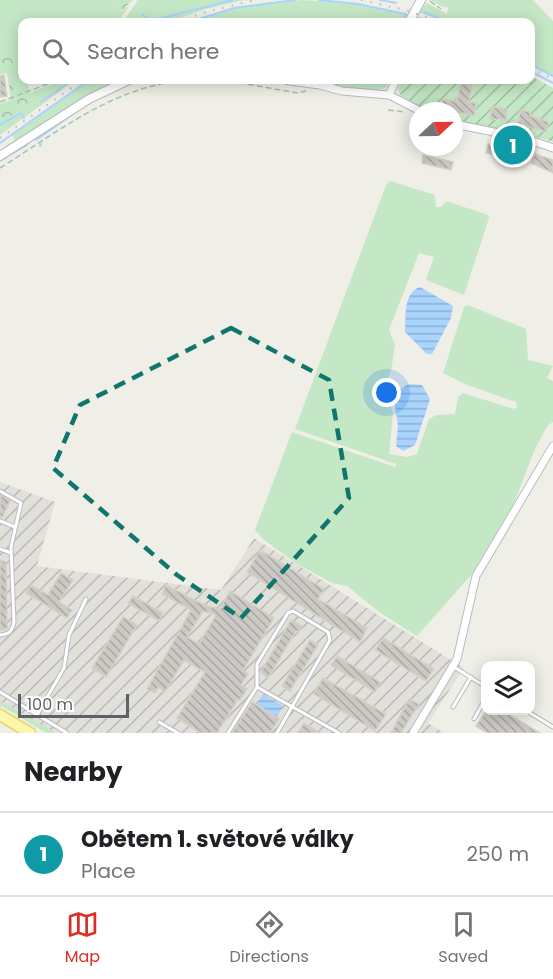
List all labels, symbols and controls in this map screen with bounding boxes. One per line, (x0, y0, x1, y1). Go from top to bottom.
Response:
search box (18, 18, 535, 84)
icon: search (39, 35, 72, 68)
text: Search here (87, 36, 220, 67)
north arrow (409, 102, 463, 156)
pin: 1 (494, 122, 532, 168)
your location (372, 378, 401, 407)
map controls (481, 661, 535, 715)
button: layers (481, 661, 535, 715)
scale bar (18, 691, 129, 718)
text: 100 m (27, 693, 73, 716)
text: Nearby (24, 754, 122, 790)
text: Obětem 1. světové války (81, 824, 354, 855)
text: 1 (40, 840, 47, 868)
text: 250 m (466, 840, 529, 868)
text: Place (81, 857, 136, 885)
tab: Map (65, 908, 100, 969)
tab: Directions (230, 908, 309, 969)
tab: Saved (438, 908, 488, 969)

